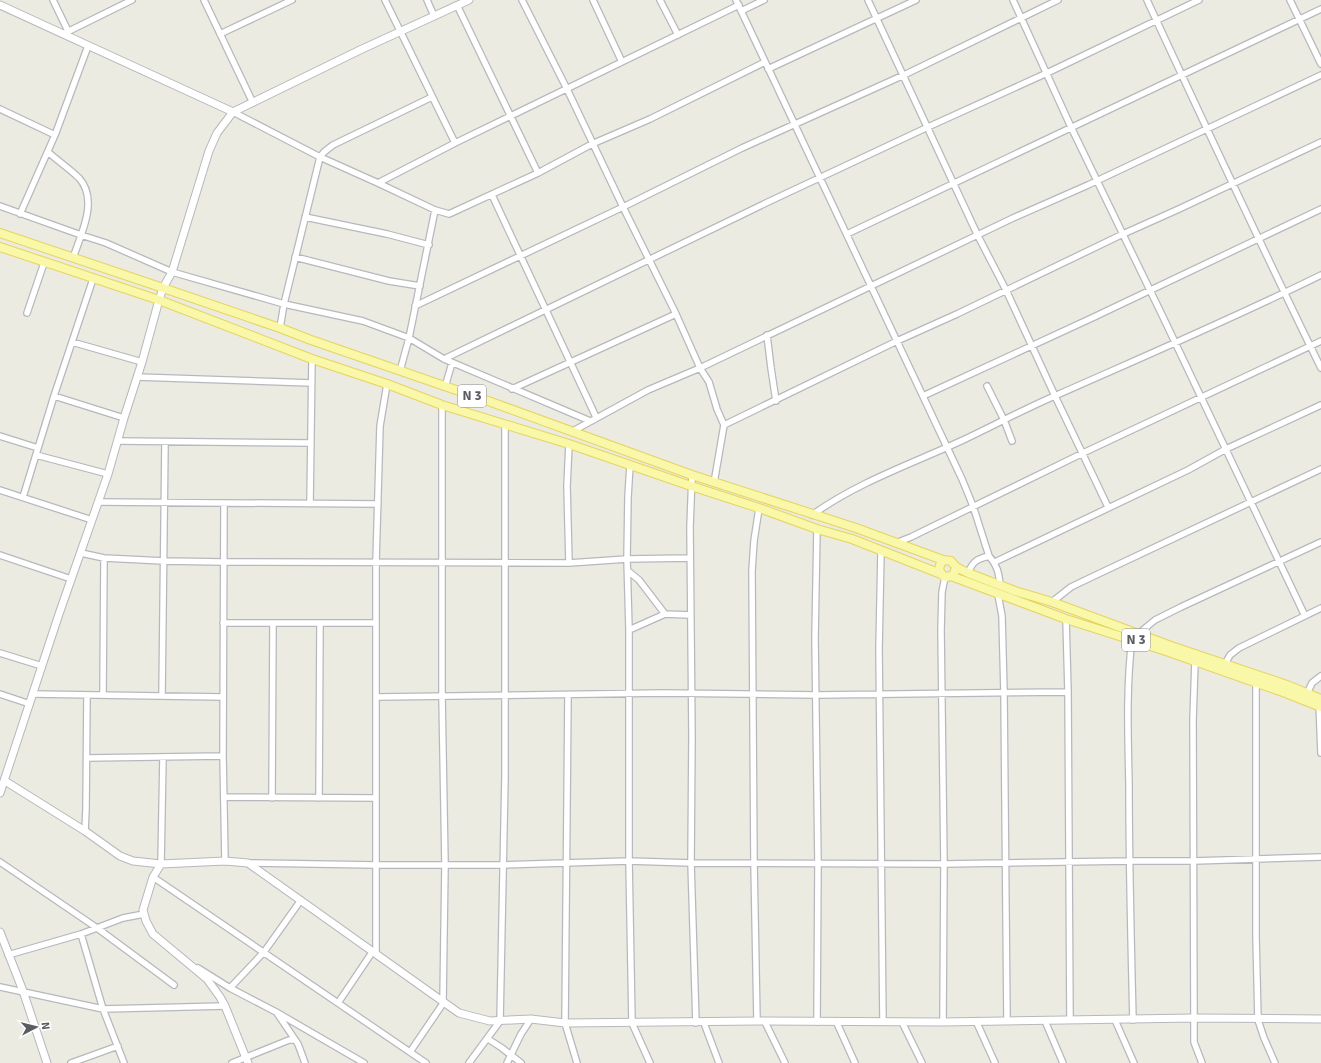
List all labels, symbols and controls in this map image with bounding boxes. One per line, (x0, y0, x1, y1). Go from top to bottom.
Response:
road number: N 3 (458, 385, 486, 407)
road number: N 3 (1122, 629, 1150, 651)
north arrow (16, 1007, 56, 1047)
text: N (39, 1021, 52, 1030)

